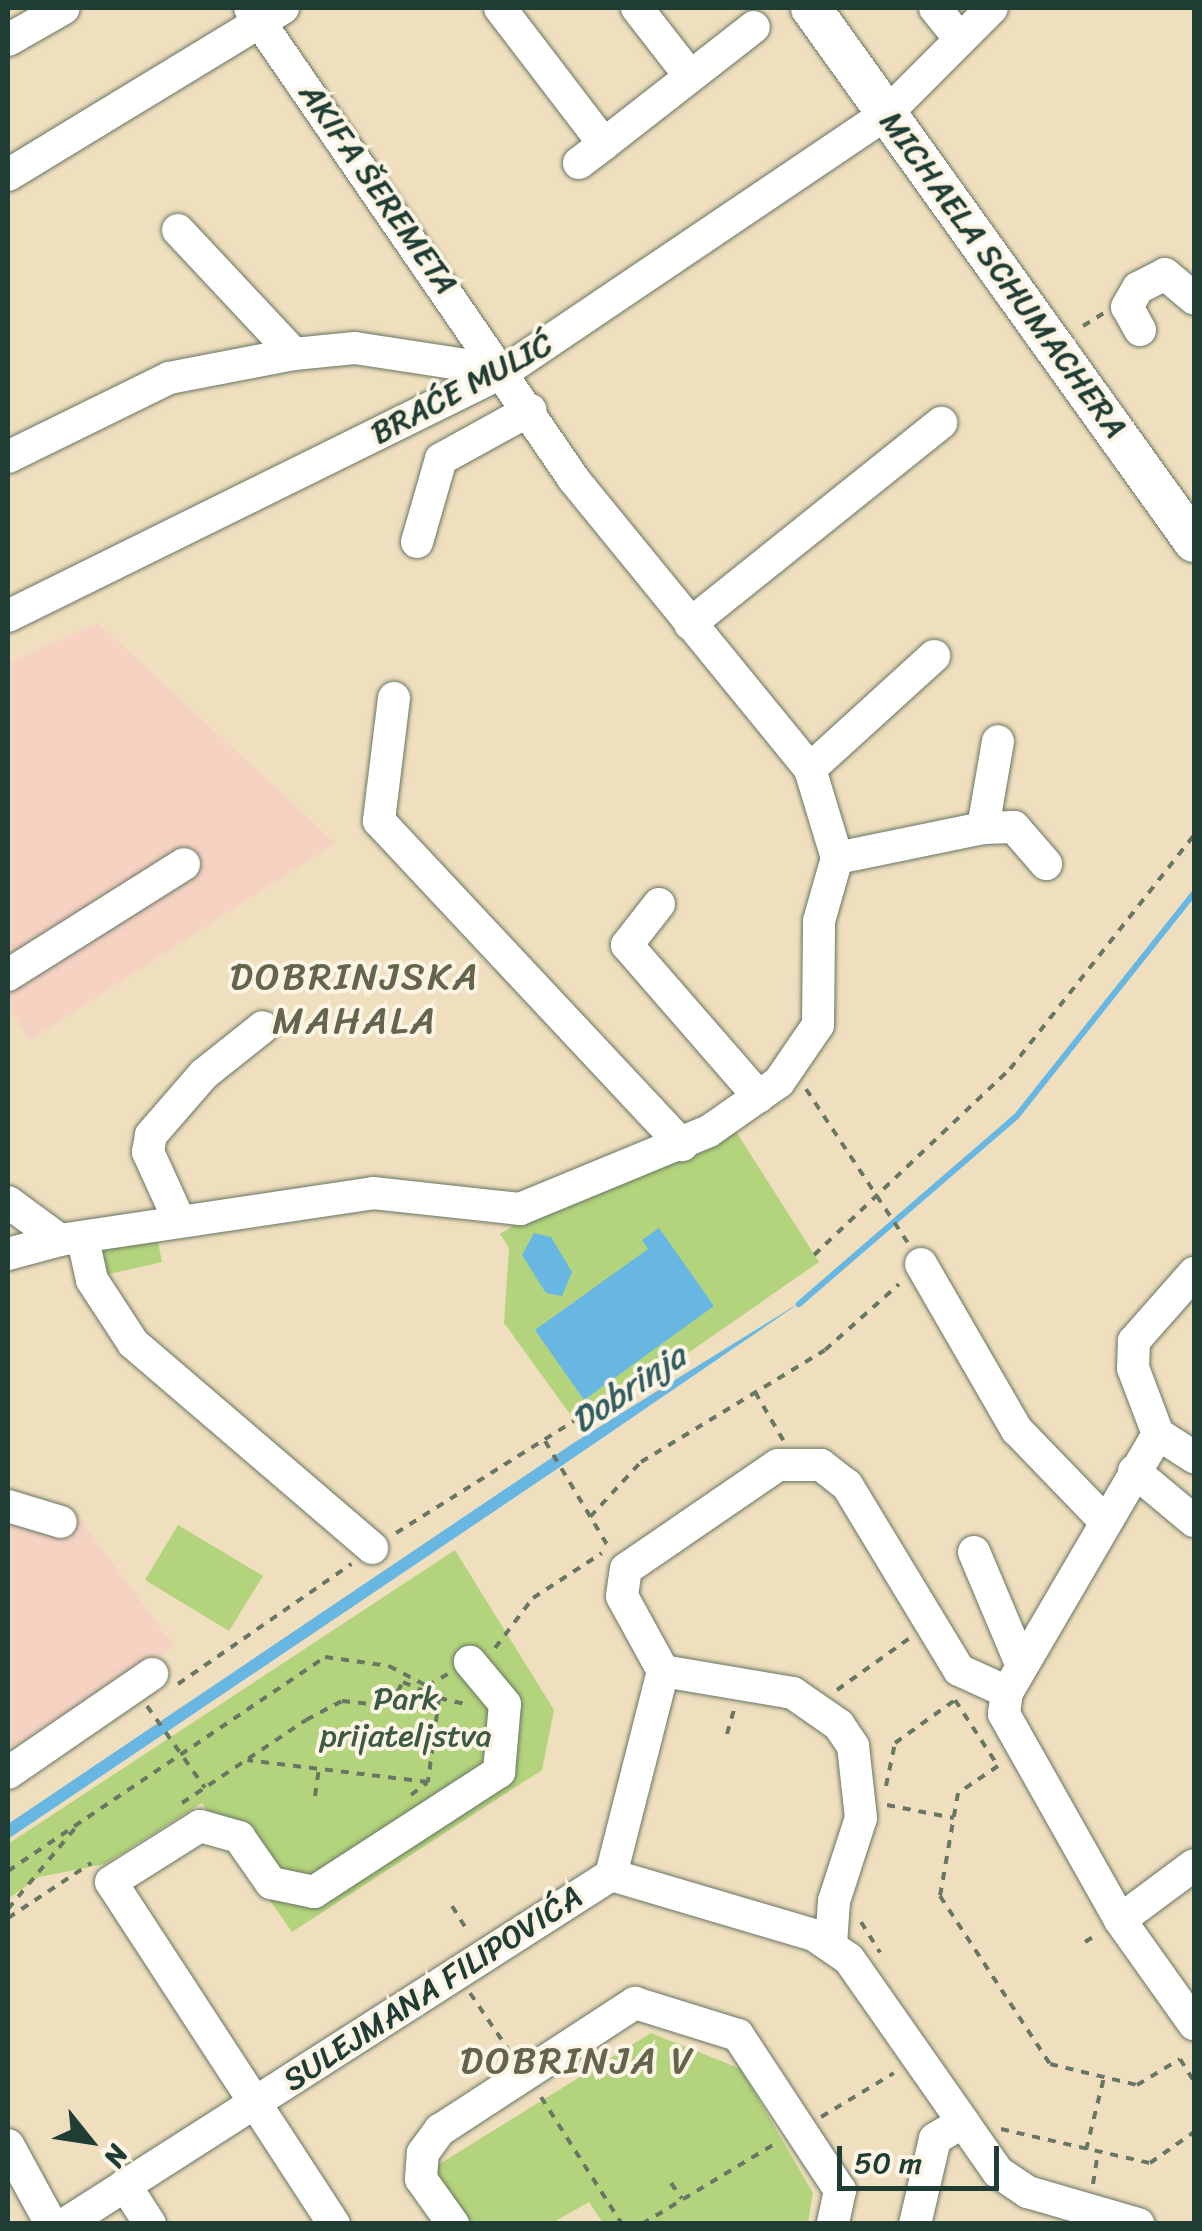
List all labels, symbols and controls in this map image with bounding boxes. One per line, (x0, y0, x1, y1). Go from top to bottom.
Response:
street label: AKIFA ŠEREMETA (291, 76, 465, 302)
street label: MICHAELA SCHUMACHERA (871, 104, 1135, 446)
street label: BRAĆE MULIĆ (365, 325, 559, 453)
district label: DOBRINJSKA MAHALA (233, 954, 477, 1044)
water label: Dobrinja (562, 1334, 694, 1442)
park label: Park prijateljstva (320, 1681, 492, 1756)
street label: SULEJMANA FILIPOVIĆA (274, 1877, 592, 2101)
district label: DOBRINJA V (462, 2038, 694, 2084)
north arrow (40, 2091, 140, 2191)
scale bar (842, 2126, 1004, 2188)
text: N (90, 2136, 142, 2177)
text: 50 m (854, 2136, 922, 2190)

